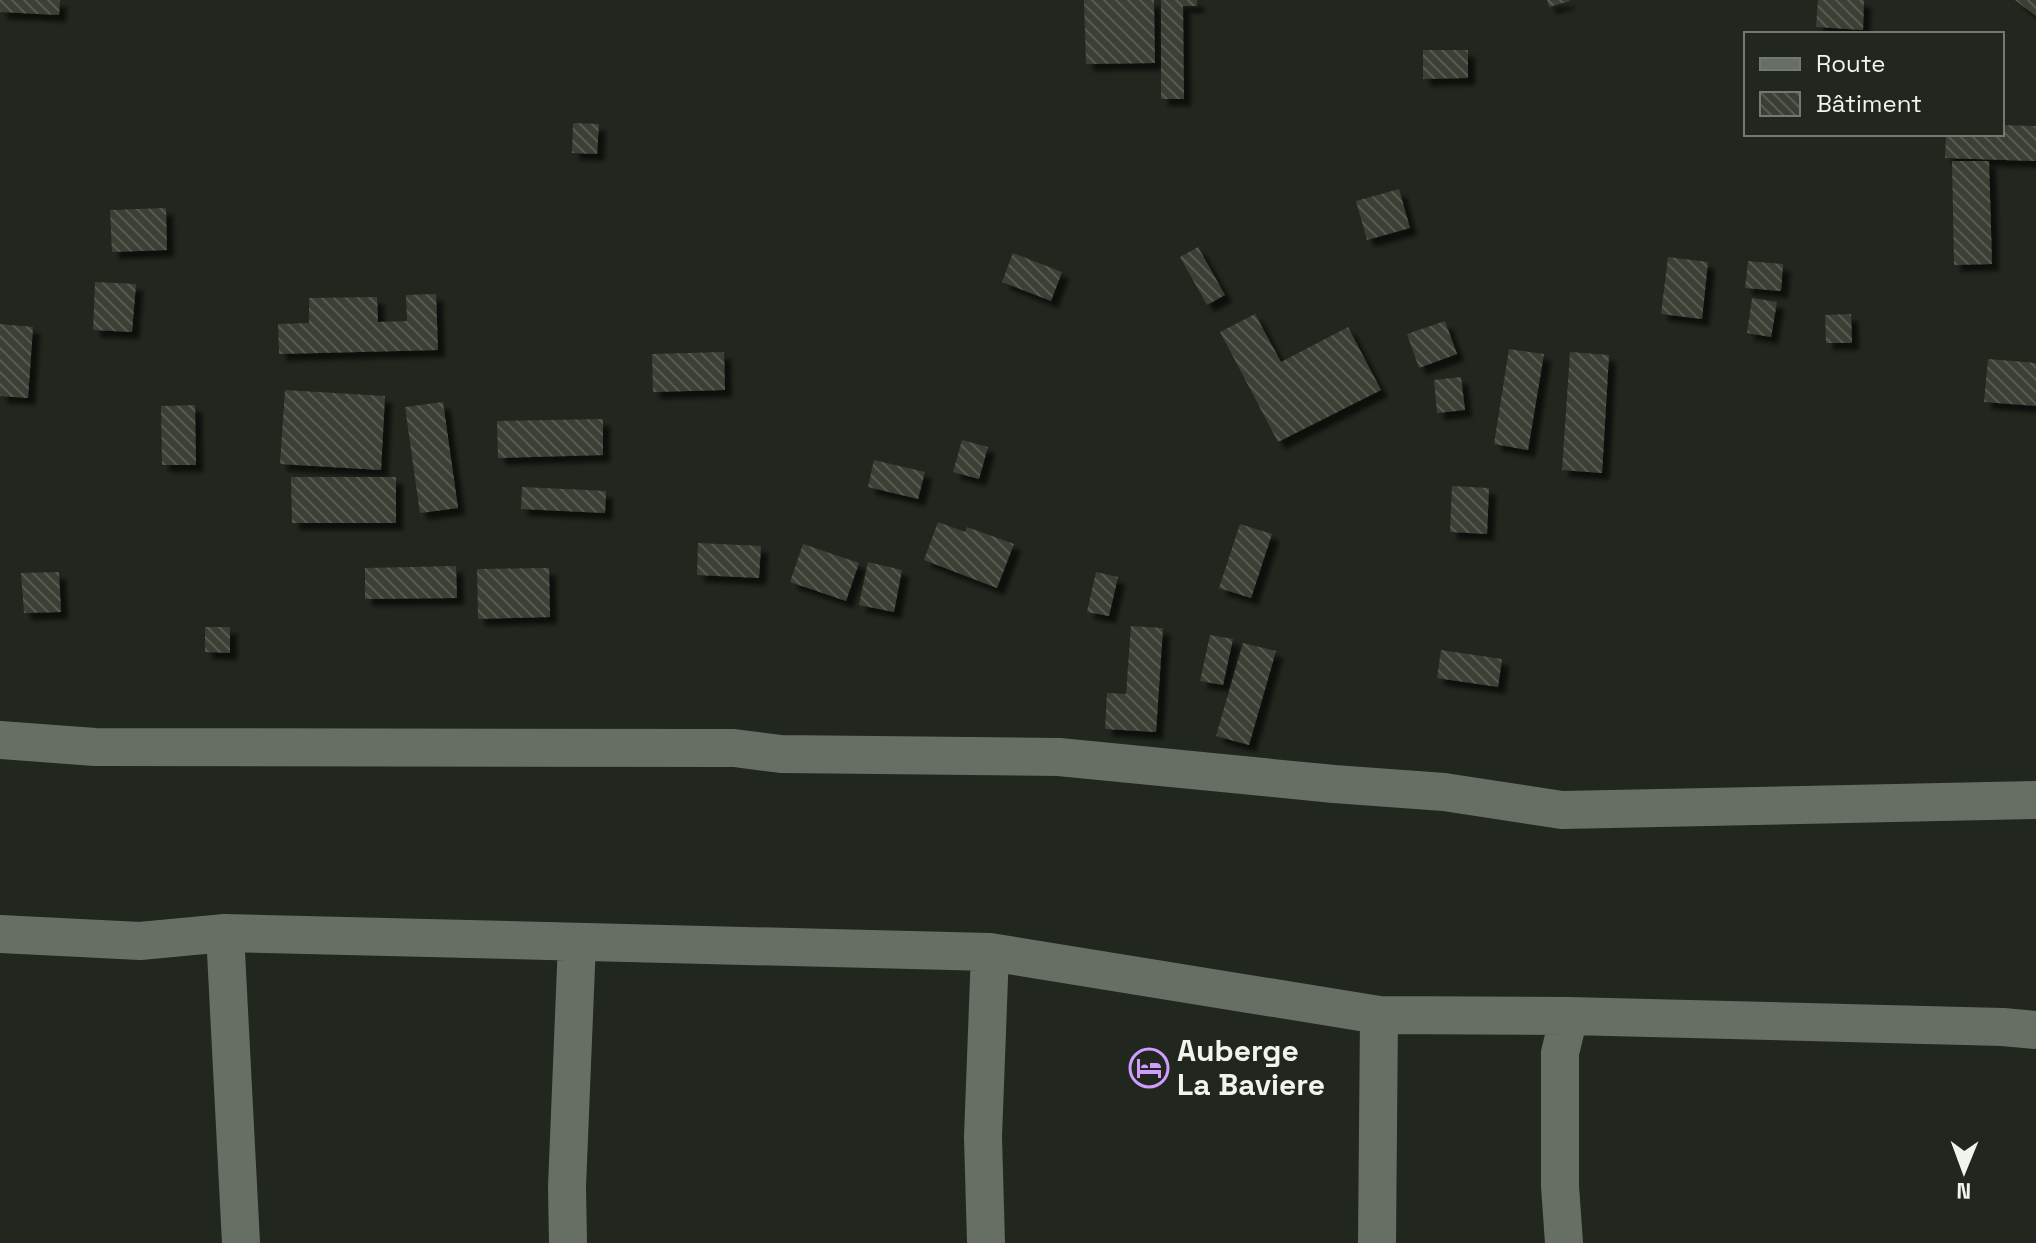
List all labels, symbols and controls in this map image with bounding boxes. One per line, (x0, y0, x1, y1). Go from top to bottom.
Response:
legend (1744, 32, 2004, 136)
text: Route (1816, 48, 1885, 79)
text: Bâtiment (1816, 88, 1922, 119)
place label: Auberge La Baviere (1177, 1031, 1325, 1104)
hotel icon: Auberge La Baviere (1128, 1047, 1170, 1089)
north arrow (1924, 1131, 2004, 1211)
text: N (1956, 1177, 1971, 1205)

